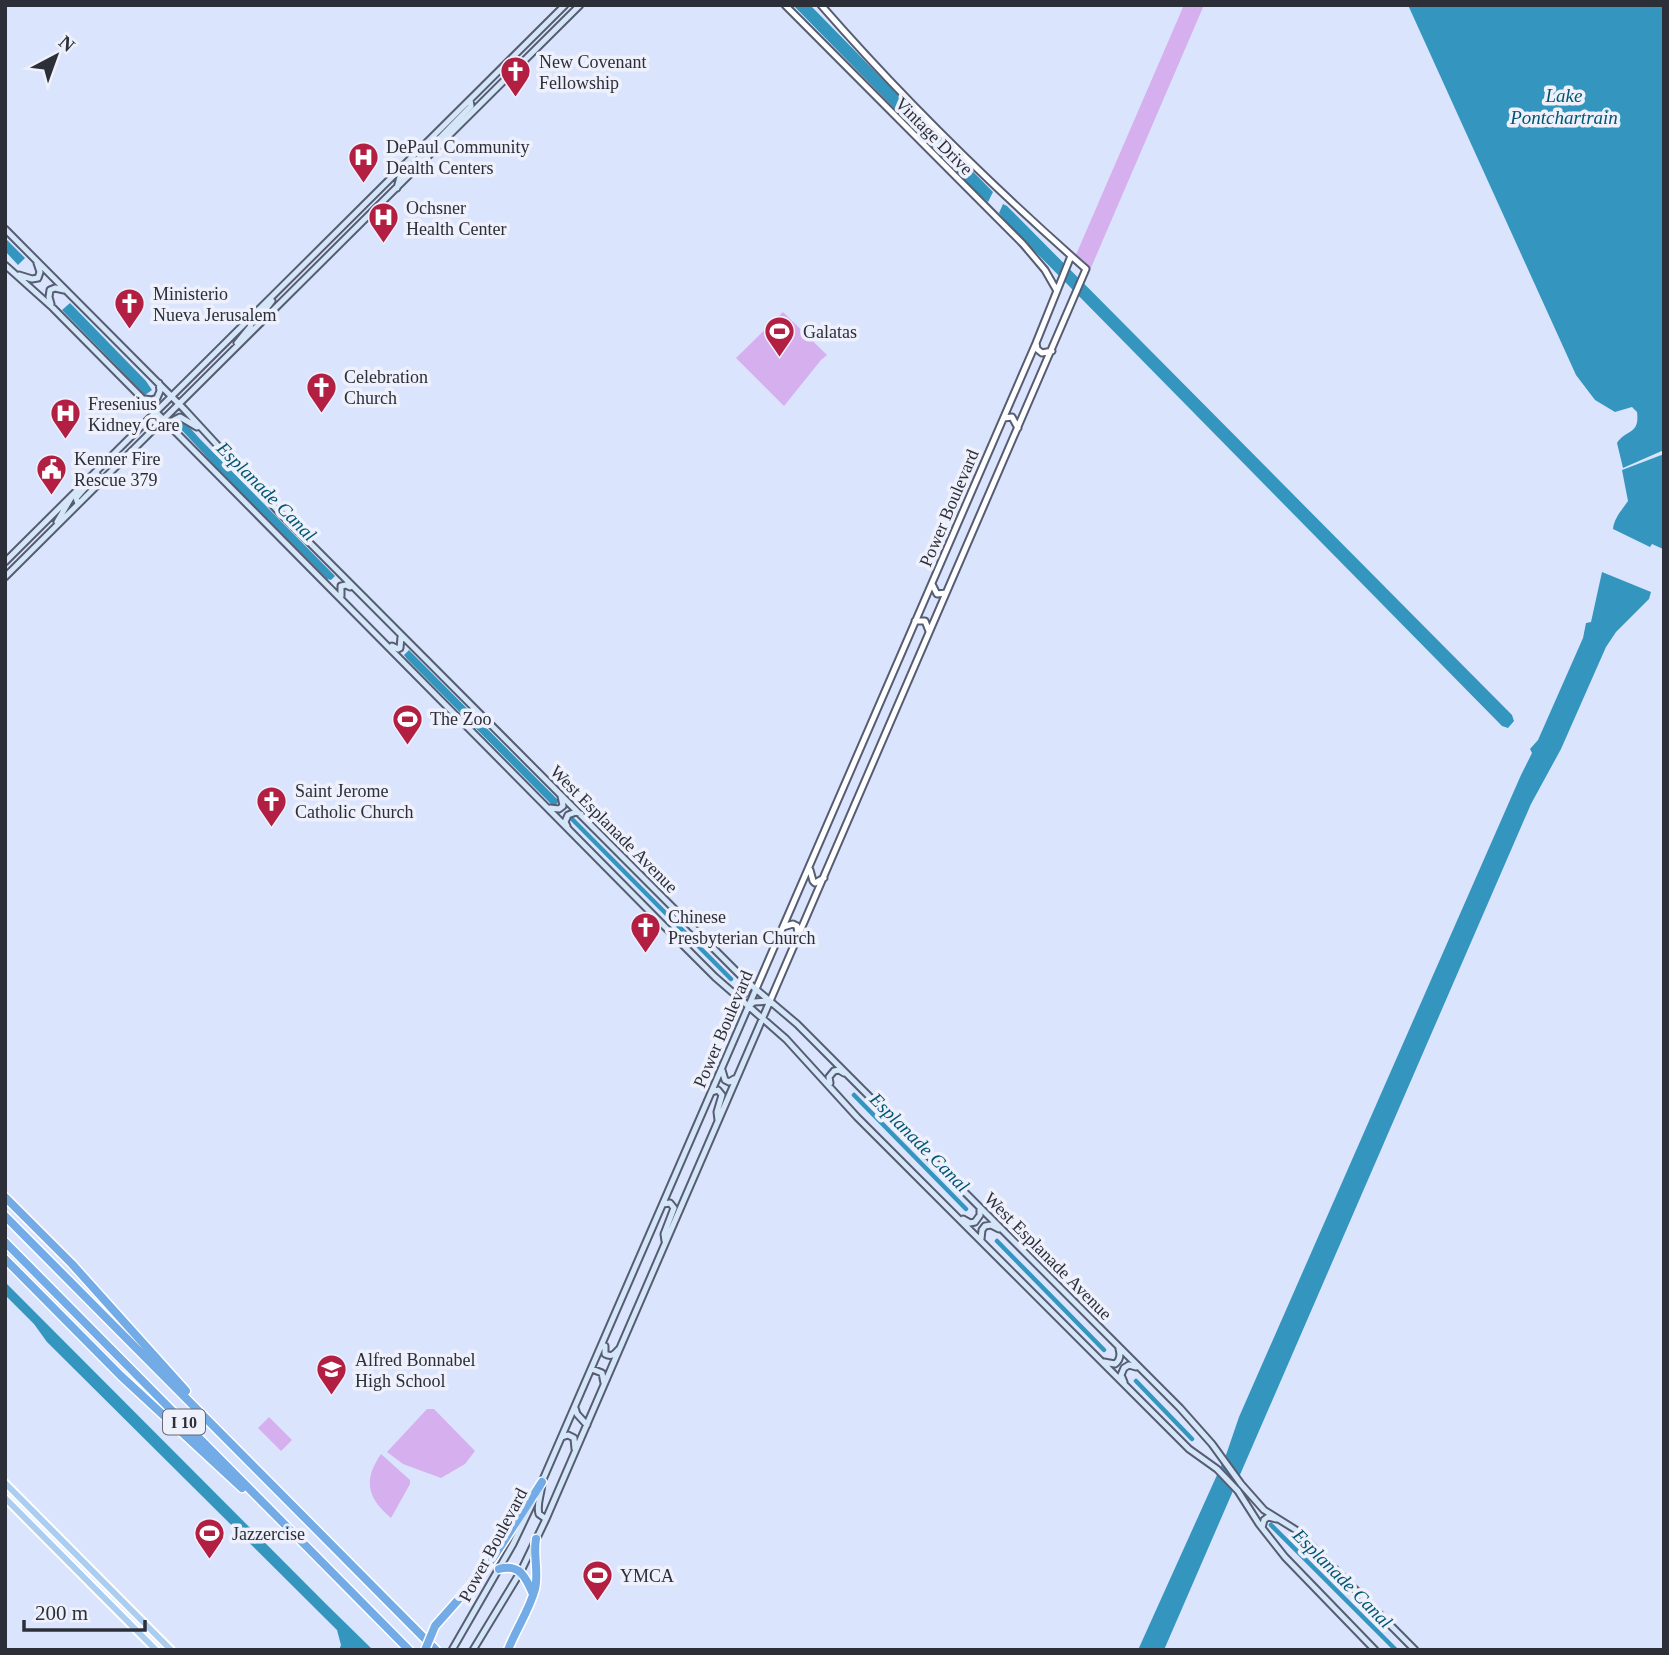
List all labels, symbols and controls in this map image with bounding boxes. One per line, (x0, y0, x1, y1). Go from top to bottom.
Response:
north arrow (21, 21, 91, 91)
text: N (55, 31, 79, 56)
place label: New Covenant Fellowship (539, 52, 646, 93)
church icon: New Covenant Fellowship (499, 55, 533, 99)
water label: Lake Pontchartrain (1509, 85, 1618, 128)
street label: Vintage Drive (891, 93, 977, 179)
place label: DePaul Community Dealth Centers (386, 137, 530, 178)
hospital icon: DePaul Community Dealth Centers (346, 140, 380, 184)
place label: Ochsner Health Center (406, 198, 506, 239)
hospital icon: Ochsner Health Center (366, 201, 400, 245)
place label: Ministerio Nueva Jerusalem (153, 284, 276, 325)
church icon: Ministerio Nueva Jerusalem (113, 287, 147, 331)
sports icon: Galatas (763, 315, 797, 359)
place label: Galatas (803, 322, 857, 342)
place label: Celebration Church (344, 367, 428, 408)
church icon: Celebration Church (304, 370, 338, 414)
place label: Fresenius Kidney Care (88, 394, 179, 435)
hospital icon: Fresenius Kidney Care (48, 397, 82, 441)
water label: Esplanade Canal (212, 437, 321, 545)
street label: Power Boulevard (915, 446, 983, 570)
place label: Kenner Fire Rescue 379 (74, 449, 160, 490)
public building icon: Kenner Fire Rescue 379 (34, 452, 68, 496)
sports icon: The Zoo (390, 702, 424, 746)
place label: The Zoo (430, 709, 491, 729)
street label: West Esplanade Avenue (546, 761, 682, 897)
place label: Saint Jerome Catholic Church (295, 781, 413, 822)
church icon: Saint Jerome Catholic Church (255, 784, 289, 828)
place label: Chinese Presbyterian Church (668, 907, 815, 948)
church icon: Chinese Presbyterian Church (628, 910, 662, 954)
street label: Power Boulevard (689, 967, 757, 1091)
water label: Esplanade Canal (865, 1088, 974, 1196)
street label: West Esplanade Avenue (980, 1188, 1116, 1324)
place label: Alfred Bonnabel High School (355, 1350, 475, 1391)
school or university icon: Alfred Bonnabel High School (315, 1353, 349, 1397)
road number: I 10 (163, 1410, 205, 1434)
street label: Power Boulevard (455, 1485, 531, 1605)
sports icon: Jazzercise (192, 1517, 226, 1561)
place label: Jazzercise (232, 1524, 305, 1544)
water label: Esplanade Canal (1288, 1524, 1397, 1632)
sports icon: YMCA (580, 1559, 614, 1603)
place label: YMCA (620, 1566, 674, 1586)
scale bar (24, 1588, 145, 1632)
text: 200 m (35, 1601, 88, 1625)

